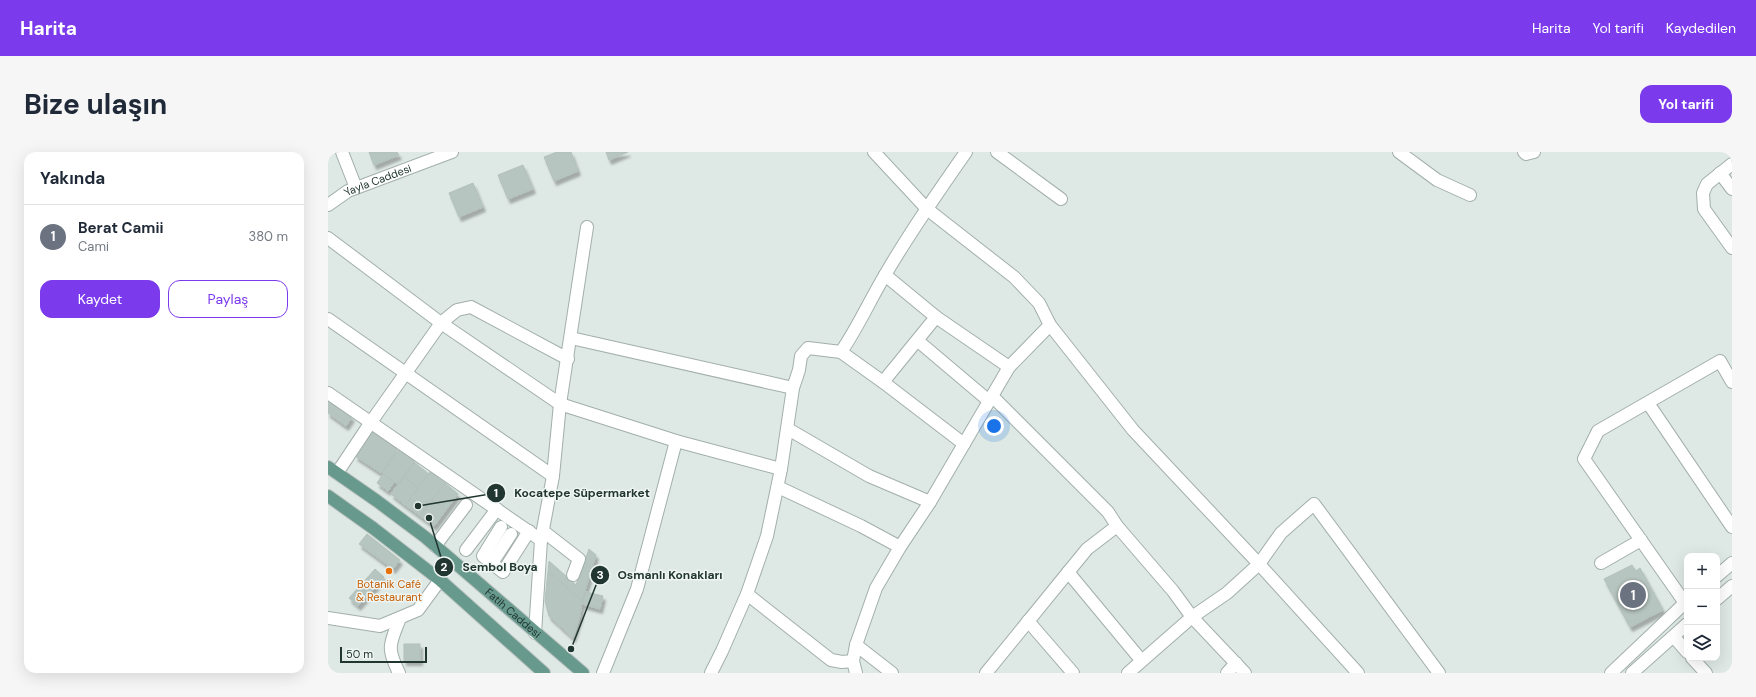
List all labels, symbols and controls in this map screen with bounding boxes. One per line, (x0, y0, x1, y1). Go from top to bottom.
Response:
text: Harita (20, 16, 77, 41)
text: Harita (1532, 19, 1571, 37)
text: Yol tarifi (1593, 19, 1644, 37)
text: Kaydedilen (1666, 19, 1736, 37)
button: Yol tarifi (1640, 85, 1732, 123)
text: Bize ulaşın (24, 86, 167, 123)
street label: Yayla Caddesi (341, 161, 413, 199)
text: Yakında (40, 167, 105, 189)
text: Berat Camii (78, 218, 163, 238)
text: 1 (51, 228, 55, 245)
text: 380 m (248, 228, 288, 245)
text: Cami (78, 238, 109, 255)
button: Kaydet (40, 280, 160, 318)
button: Paylaş (168, 280, 288, 318)
your location (984, 416, 1004, 436)
callout: Kocatepe Süpermarket (486, 481, 657, 505)
text: 1 (494, 485, 498, 501)
text: Kocatepe Süpermarket (514, 485, 650, 501)
map controls (1684, 553, 1720, 661)
button: + (1684, 553, 1720, 589)
callout: Sembol Boya (434, 555, 545, 579)
text: 2 (441, 559, 448, 575)
text: Sembol Boya (462, 559, 538, 575)
callout: Osmanlı Konakları (590, 563, 731, 587)
marker: Botanik Café & Restaurant (384, 566, 394, 576)
text: 3 (596, 567, 604, 583)
text: Osmanlı Konakları (617, 567, 723, 583)
place label: Botanik Café & Restaurant (356, 577, 422, 604)
pin: 1 (1620, 580, 1646, 610)
street label: Fatih Caddesi (482, 585, 544, 641)
button: − (1684, 589, 1720, 625)
button: layers (1684, 625, 1720, 661)
scale bar (340, 645, 427, 664)
text: 50 m (346, 647, 373, 661)

